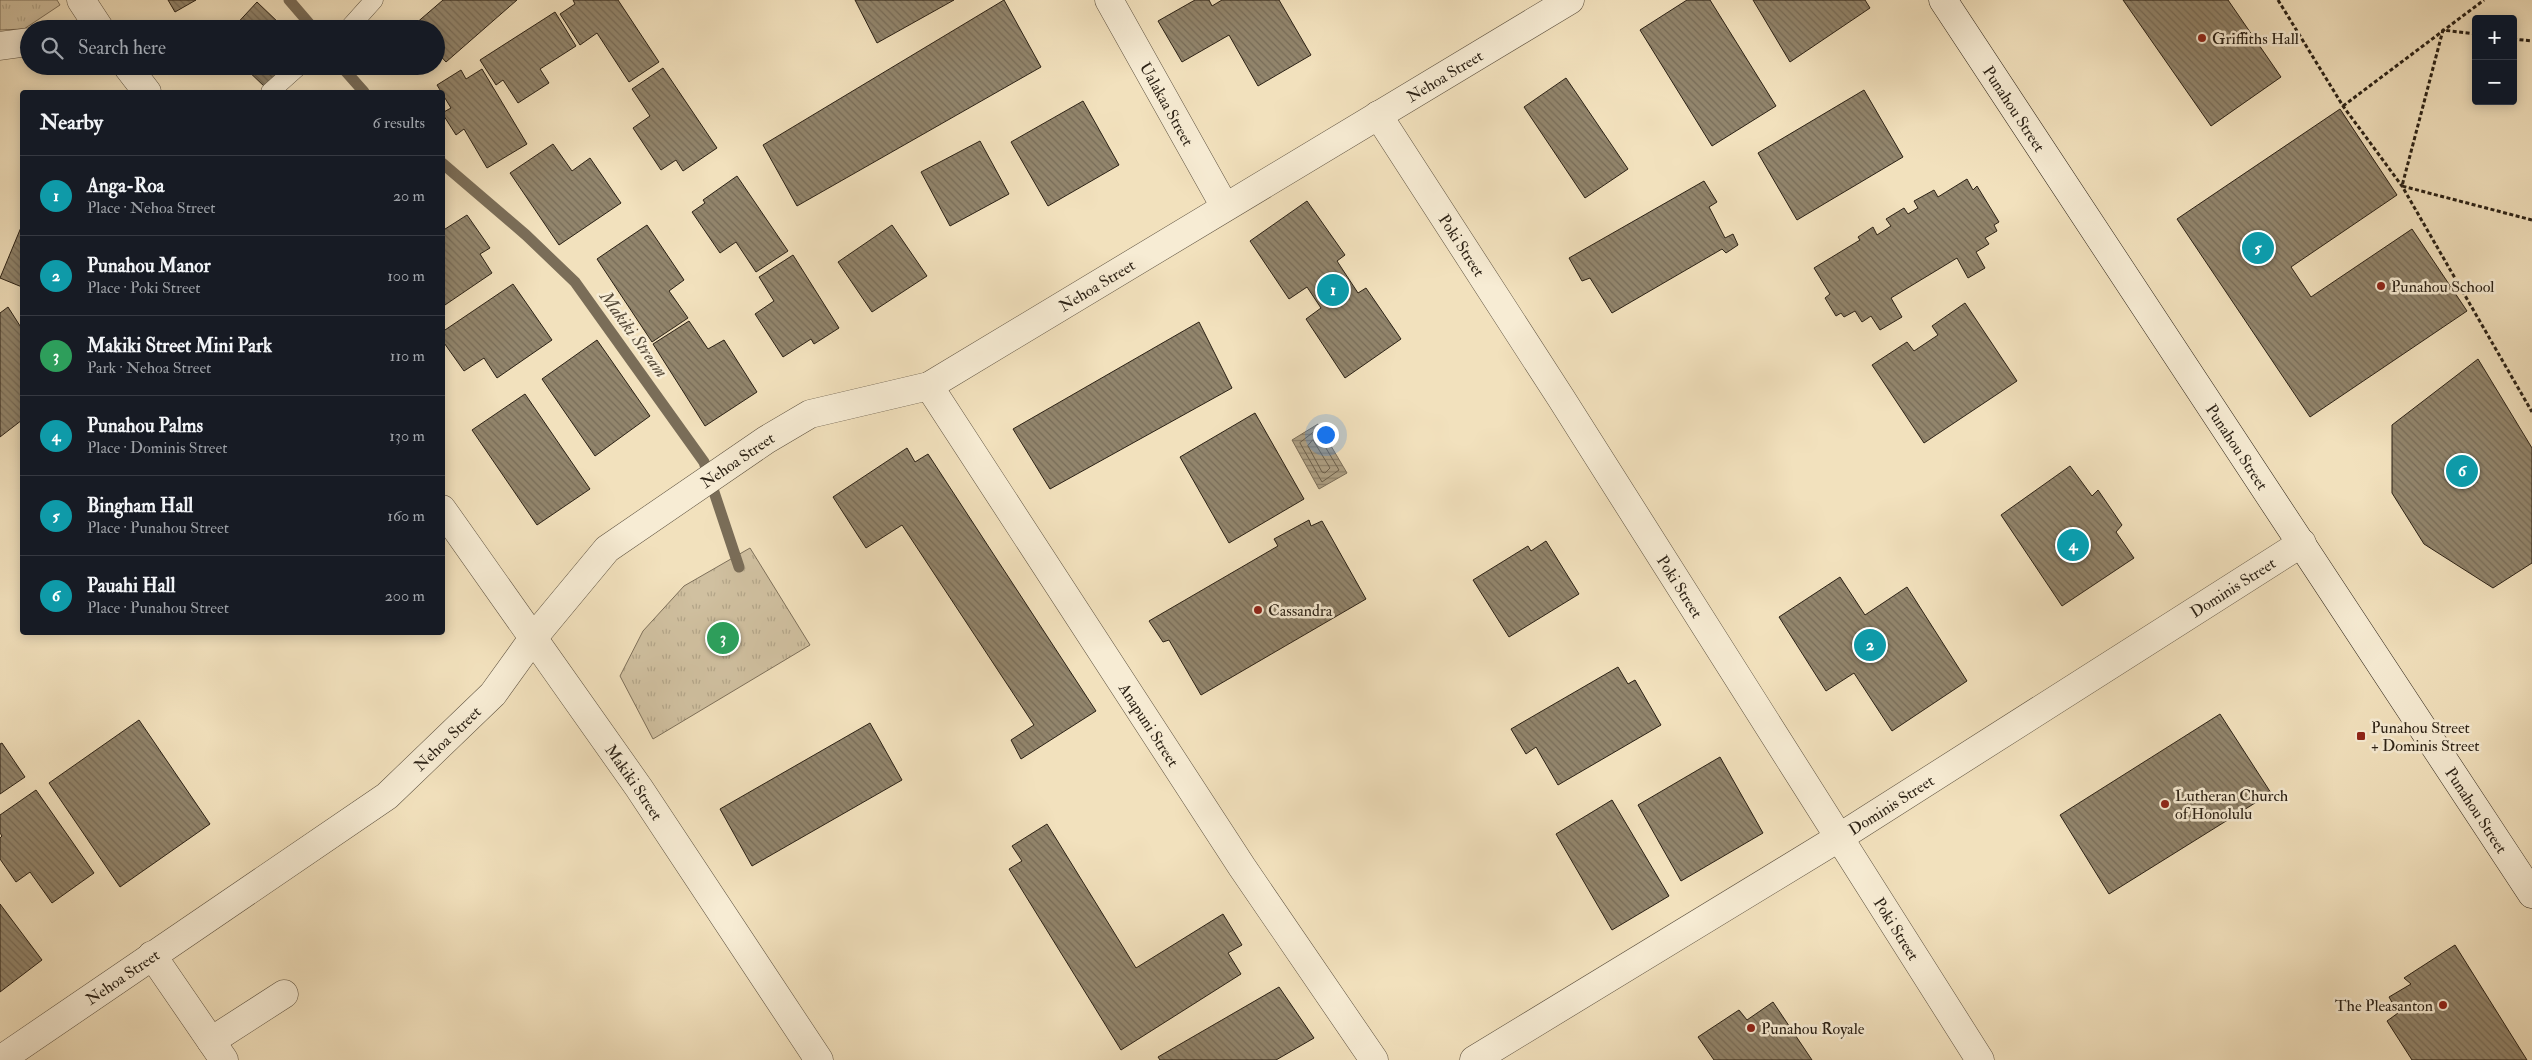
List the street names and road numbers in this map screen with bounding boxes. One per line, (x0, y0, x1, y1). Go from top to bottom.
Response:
street label: Nehoa Street (1403, 46, 1487, 107)
street label: Ualakaa Street (1135, 59, 1198, 150)
street label: Punahou Street (1978, 62, 2049, 156)
street label: Poki Street (1434, 211, 1489, 281)
street label: Nehoa Street (1056, 255, 1139, 316)
street label: Punahou Street (2201, 401, 2272, 494)
street label: Nehoa Street (697, 428, 778, 493)
street label: Poki Street (1652, 552, 1707, 622)
street label: Dominis Street (2187, 553, 2280, 623)
street label: Anapuni Street (1113, 679, 1183, 771)
street label: Nehoa Street (410, 702, 486, 776)
street label: Makiki Street (600, 741, 667, 824)
street label: Punahou Street (2440, 764, 2511, 857)
street label: Dominis Street (1845, 771, 1938, 840)
street label: Poki Street (1869, 894, 1923, 964)
street label: Nehoa Street (82, 945, 164, 1010)

